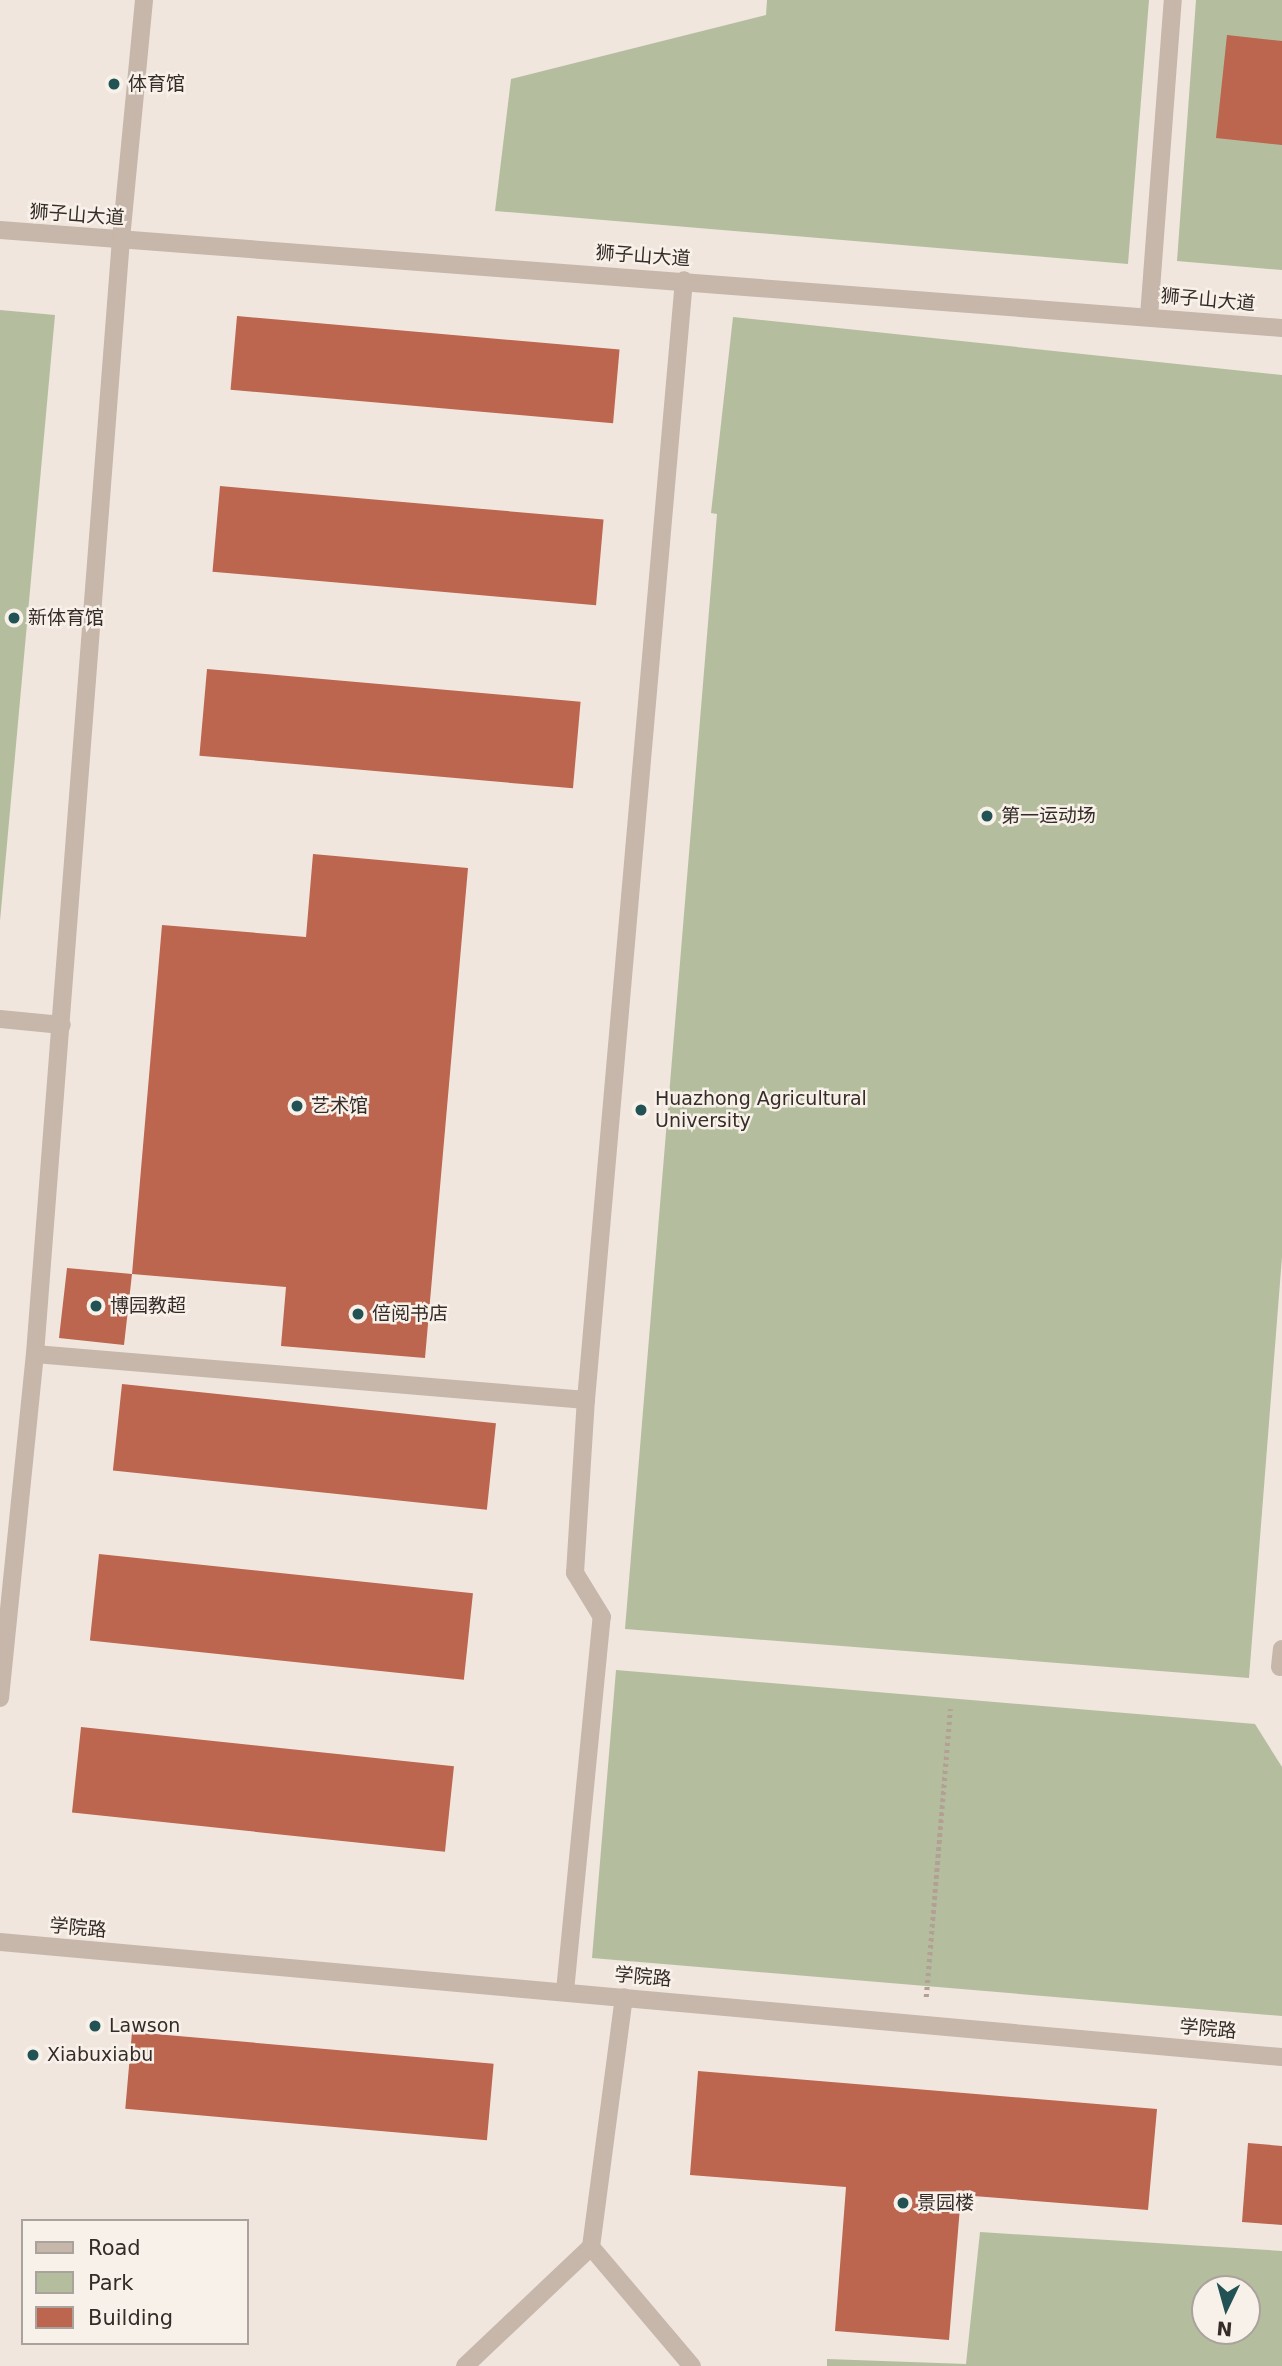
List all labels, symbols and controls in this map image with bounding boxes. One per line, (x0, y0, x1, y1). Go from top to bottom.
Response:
place label: 体育馆 (128, 73, 185, 95)
marker: 体育馆 (106, 76, 122, 92)
street label: 狮子山大道 (29, 200, 125, 230)
street label: 狮子山大道 (595, 241, 691, 271)
street label: 狮子山大道 (1160, 285, 1256, 315)
place label: 新体育馆 (28, 607, 104, 629)
marker: 新体育馆 (6, 610, 22, 626)
place label: 第一运动场 (1001, 805, 1096, 827)
marker: 第一运动场 (979, 808, 995, 824)
place label: Huazhong Agricultural University (655, 1088, 867, 1132)
place label: 艺术馆 (311, 1095, 368, 1117)
marker: 艺术馆 (289, 1098, 305, 1114)
marker: Huazhong Agricultural University (633, 1102, 649, 1118)
place label: 博园教超 (110, 1295, 186, 1317)
marker: 博园教超 (88, 1298, 104, 1314)
place label: 倍阅书店 (372, 1303, 448, 1325)
marker: 倍阅书店 (350, 1306, 366, 1322)
street label: 学院路 (49, 1914, 107, 1942)
street label: 学院路 (614, 1963, 672, 1991)
place label: Lawson (109, 2015, 180, 2037)
street label: 学院路 (1179, 2015, 1237, 2043)
marker: Lawson (87, 2018, 103, 2034)
place label: Xiabuxiabu (47, 2044, 153, 2066)
marker: Xiabuxiabu (25, 2047, 41, 2063)
place label: 景园楼 (917, 2192, 974, 2214)
marker: 景园楼 (895, 2195, 911, 2211)
legend (21, 2219, 248, 2345)
text: Road (88, 2236, 141, 2260)
text: Park (88, 2271, 133, 2295)
north arrow (1191, 2275, 1261, 2345)
text: Building (88, 2306, 173, 2330)
text: N (1215, 2317, 1233, 2341)

